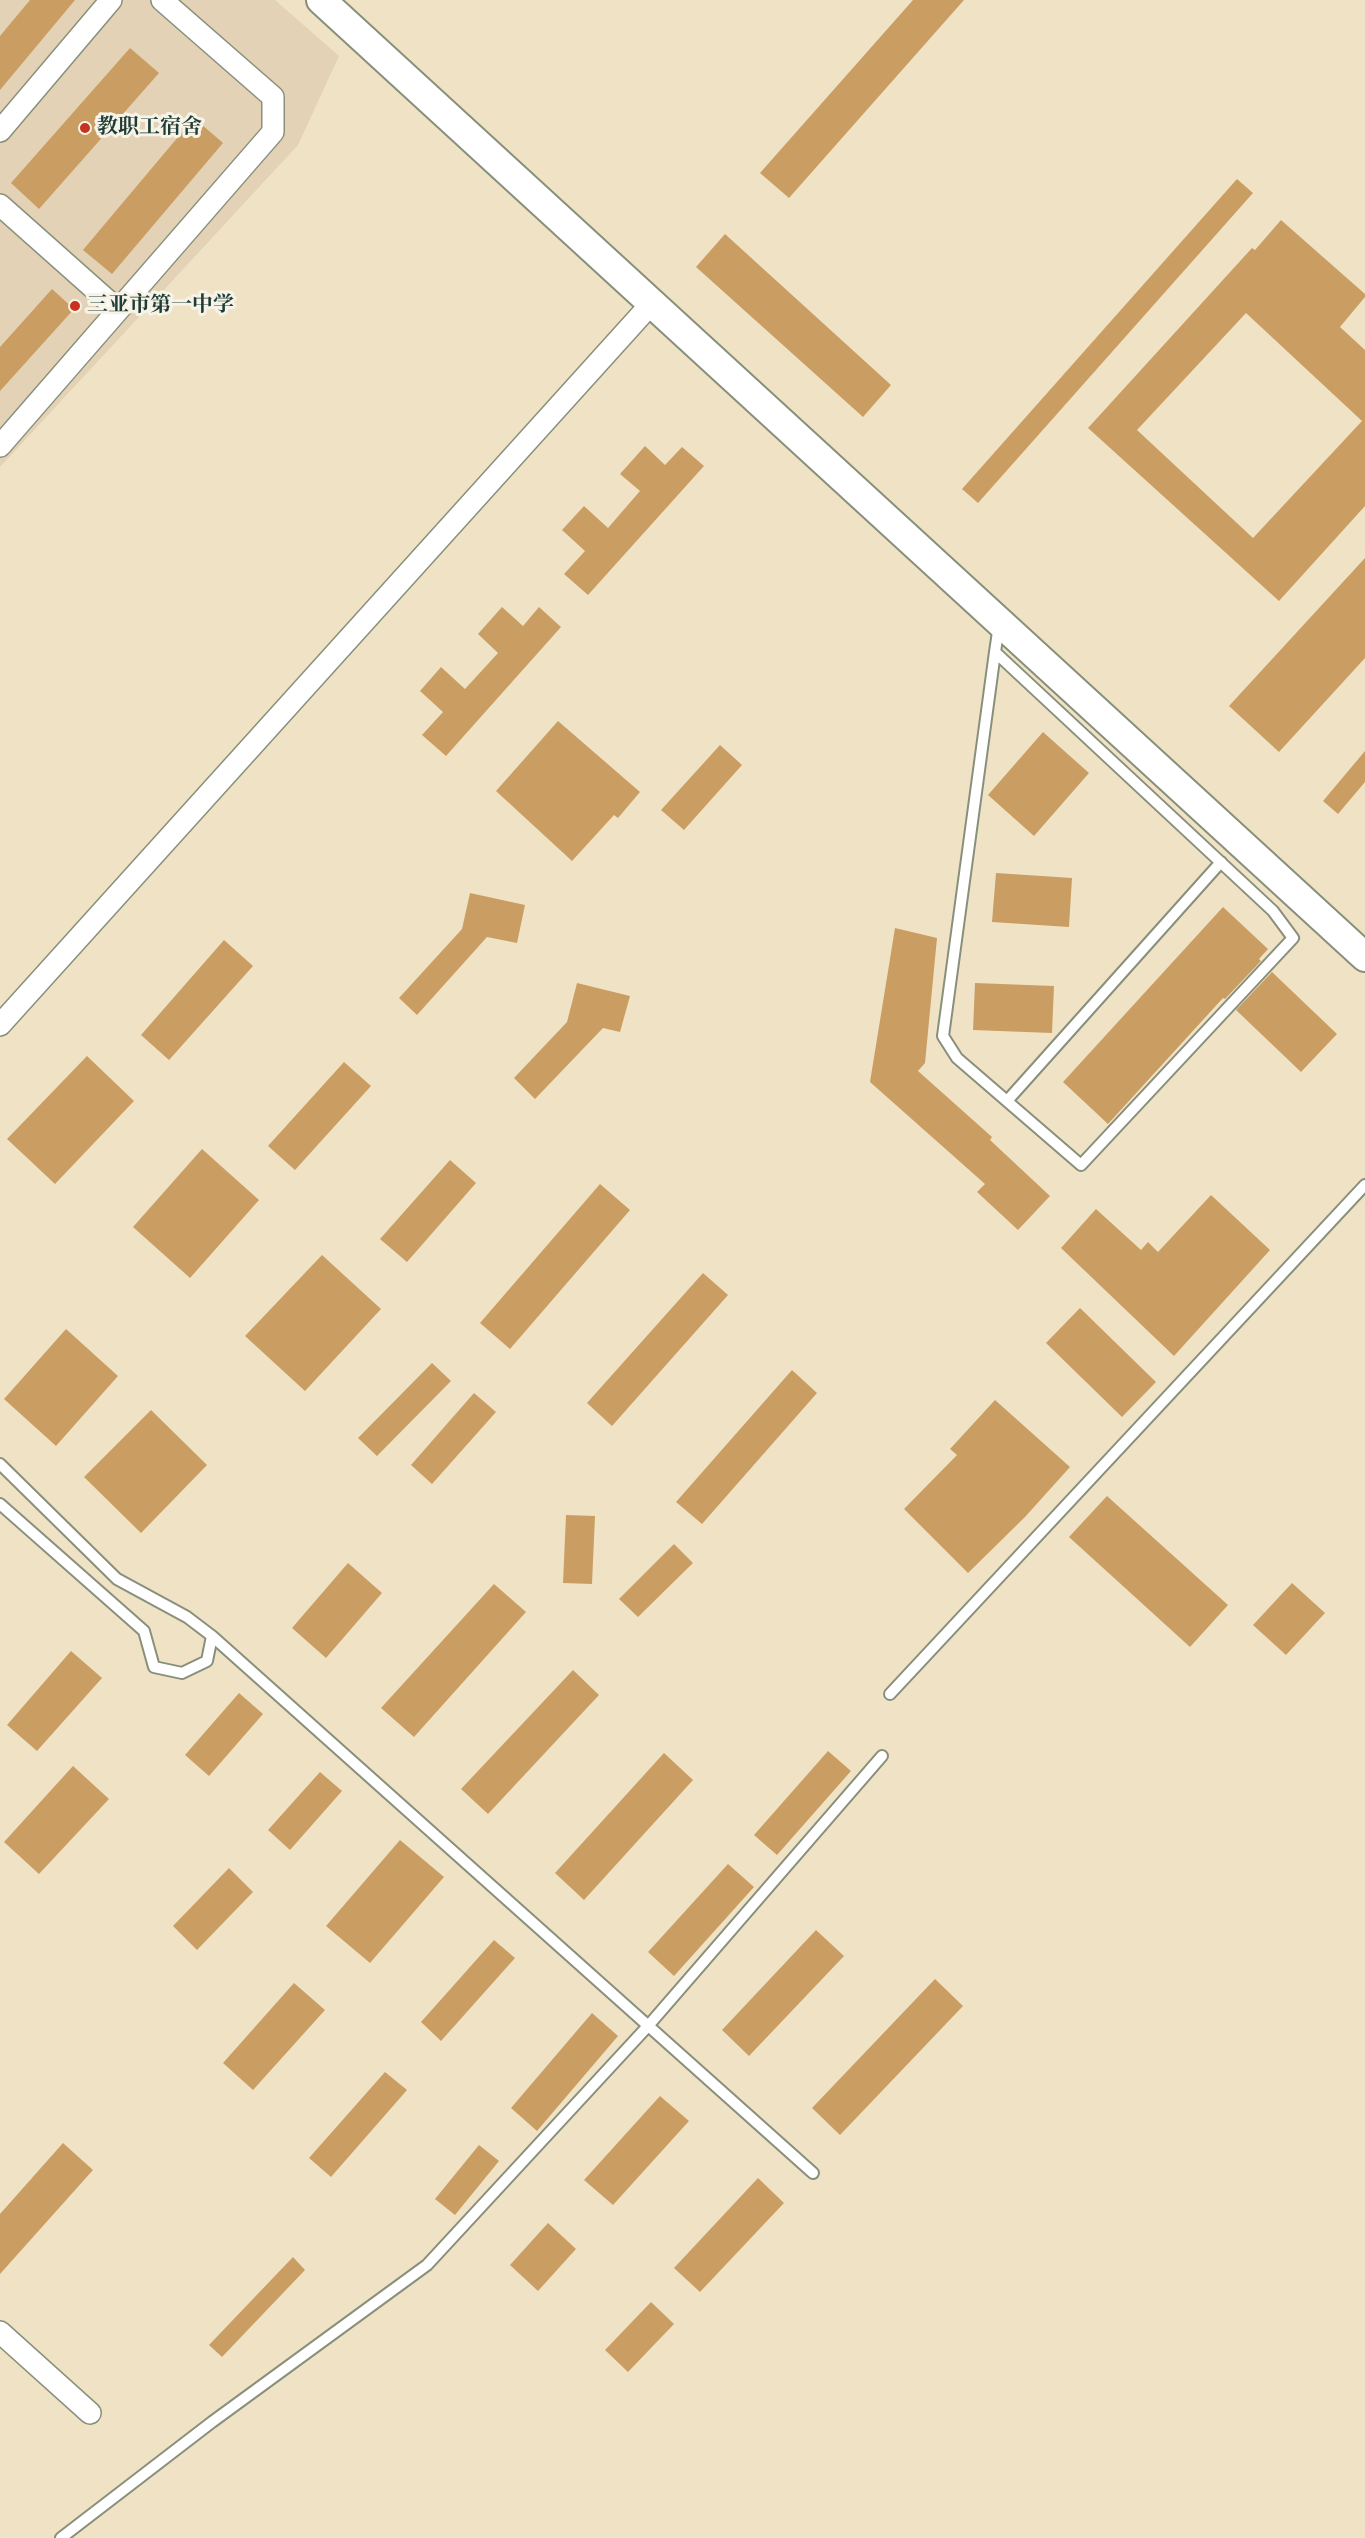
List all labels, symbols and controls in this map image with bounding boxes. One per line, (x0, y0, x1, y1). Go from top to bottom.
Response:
place label: 教职工宿舍 (97, 115, 202, 141)
marker: 教职工宿舍 (78, 121, 92, 135)
place label: 三亚市第一中学 (87, 293, 234, 319)
marker: 三亚市第一中学 (68, 299, 82, 313)

